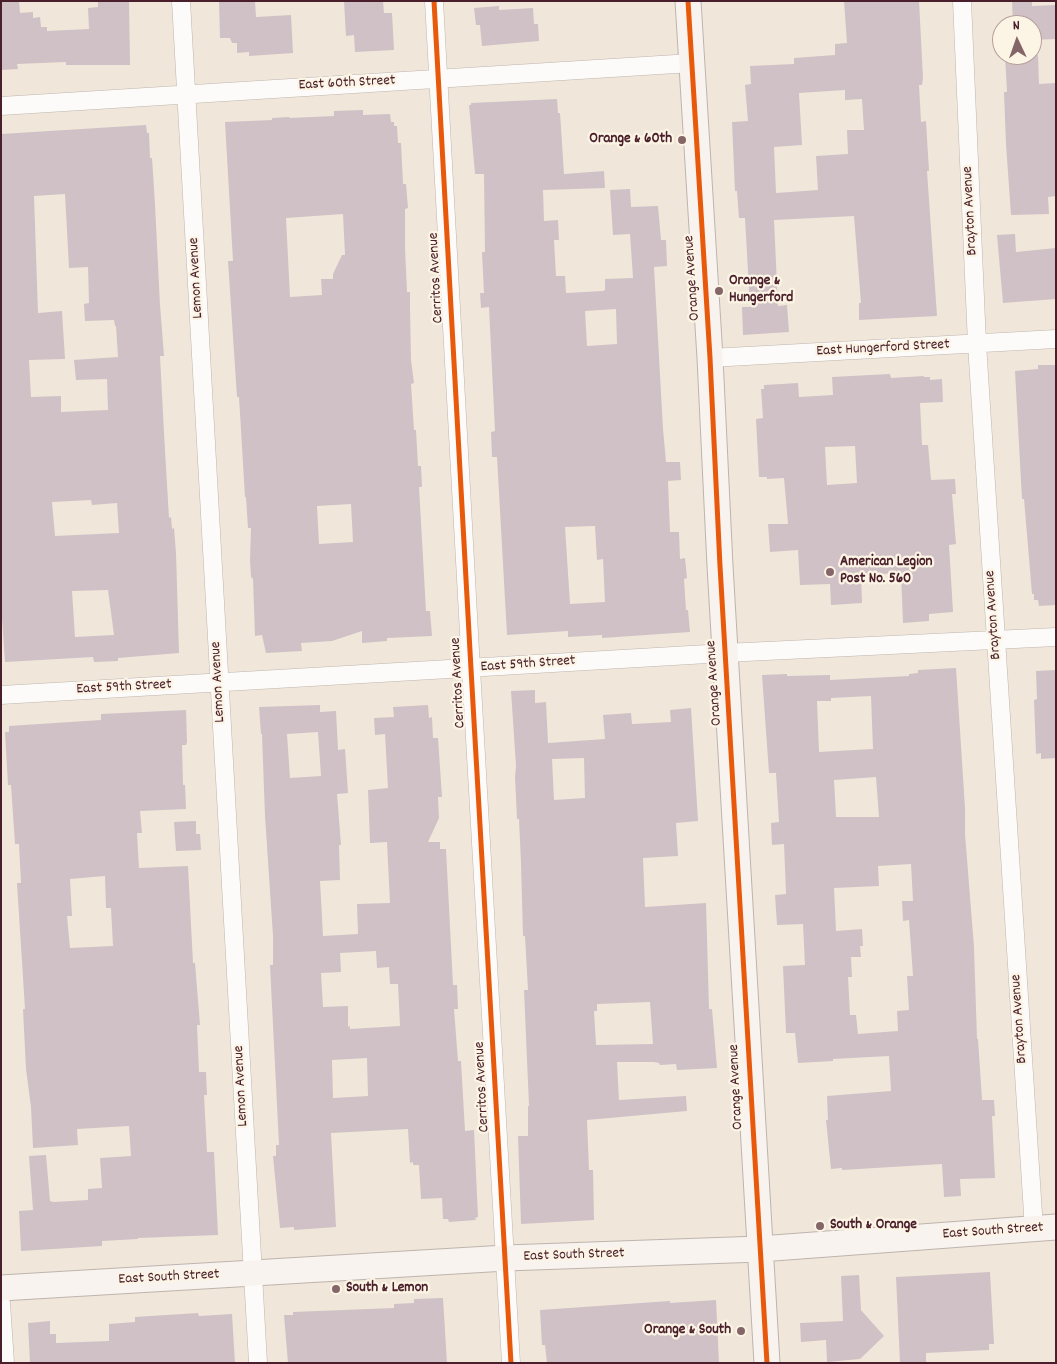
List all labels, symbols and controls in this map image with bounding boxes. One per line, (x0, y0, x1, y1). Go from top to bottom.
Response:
north arrow (992, 15, 1042, 65)
text: N (1012, 16, 1020, 36)
street label: East 60th Street (298, 72, 396, 96)
place label: Orange & 60th (589, 131, 672, 149)
marker: Orange & 60th (676, 134, 688, 146)
street label: Brayton Avenue (960, 166, 982, 256)
street label: Cerritos Avenue (426, 232, 448, 324)
street label: Orange Avenue (681, 235, 705, 321)
street label: Lemon Avenue (186, 237, 208, 319)
place label: Orange & Hungerford (729, 273, 793, 308)
marker: Orange & Hungerford (713, 285, 725, 297)
street label: East Hungerford Street (816, 337, 950, 361)
place label: American Legion Post No. 560 (840, 554, 932, 589)
marker: American Legion Post No. 560 (824, 566, 836, 578)
street label: Brayton Avenue (982, 570, 1006, 660)
street label: Cerritos Avenue (448, 637, 470, 729)
street label: Orange Avenue (703, 640, 727, 726)
street label: Lemon Avenue (208, 641, 230, 723)
street label: East 59th Street (480, 653, 576, 677)
street label: East 59th Street (76, 677, 172, 699)
street label: Brayton Avenue (1008, 974, 1032, 1064)
street label: Cerritos Avenue (472, 1041, 494, 1133)
street label: Orange Avenue (726, 1044, 748, 1130)
street label: Lemon Avenue (231, 1045, 253, 1127)
place label: South & Orange (830, 1217, 917, 1235)
street label: East South Street (942, 1219, 1044, 1245)
marker: South & Orange (814, 1220, 826, 1232)
street label: East South Street (523, 1245, 625, 1267)
street label: East South Street (118, 1266, 220, 1290)
place label: South & Lemon (346, 1280, 428, 1298)
marker: South & Lemon (330, 1283, 342, 1295)
place label: Orange & South (644, 1322, 731, 1340)
marker: Orange & South (735, 1325, 747, 1337)

